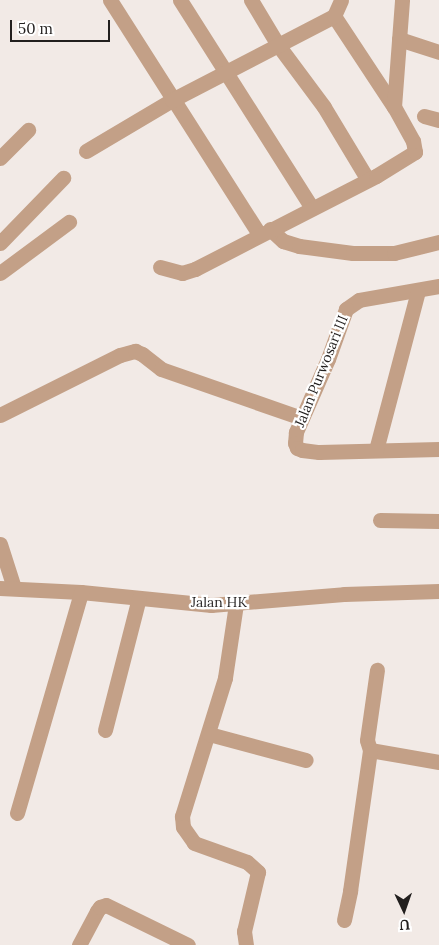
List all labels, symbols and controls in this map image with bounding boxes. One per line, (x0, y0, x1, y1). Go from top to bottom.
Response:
scale bar (12, 10, 112, 42)
text: 50 m (18, 19, 53, 38)
street label: Jalan Purwosari III (291, 313, 351, 429)
street label: Jalan HK (191, 594, 247, 610)
north arrow (379, 885, 429, 935)
text: U (399, 916, 411, 934)

